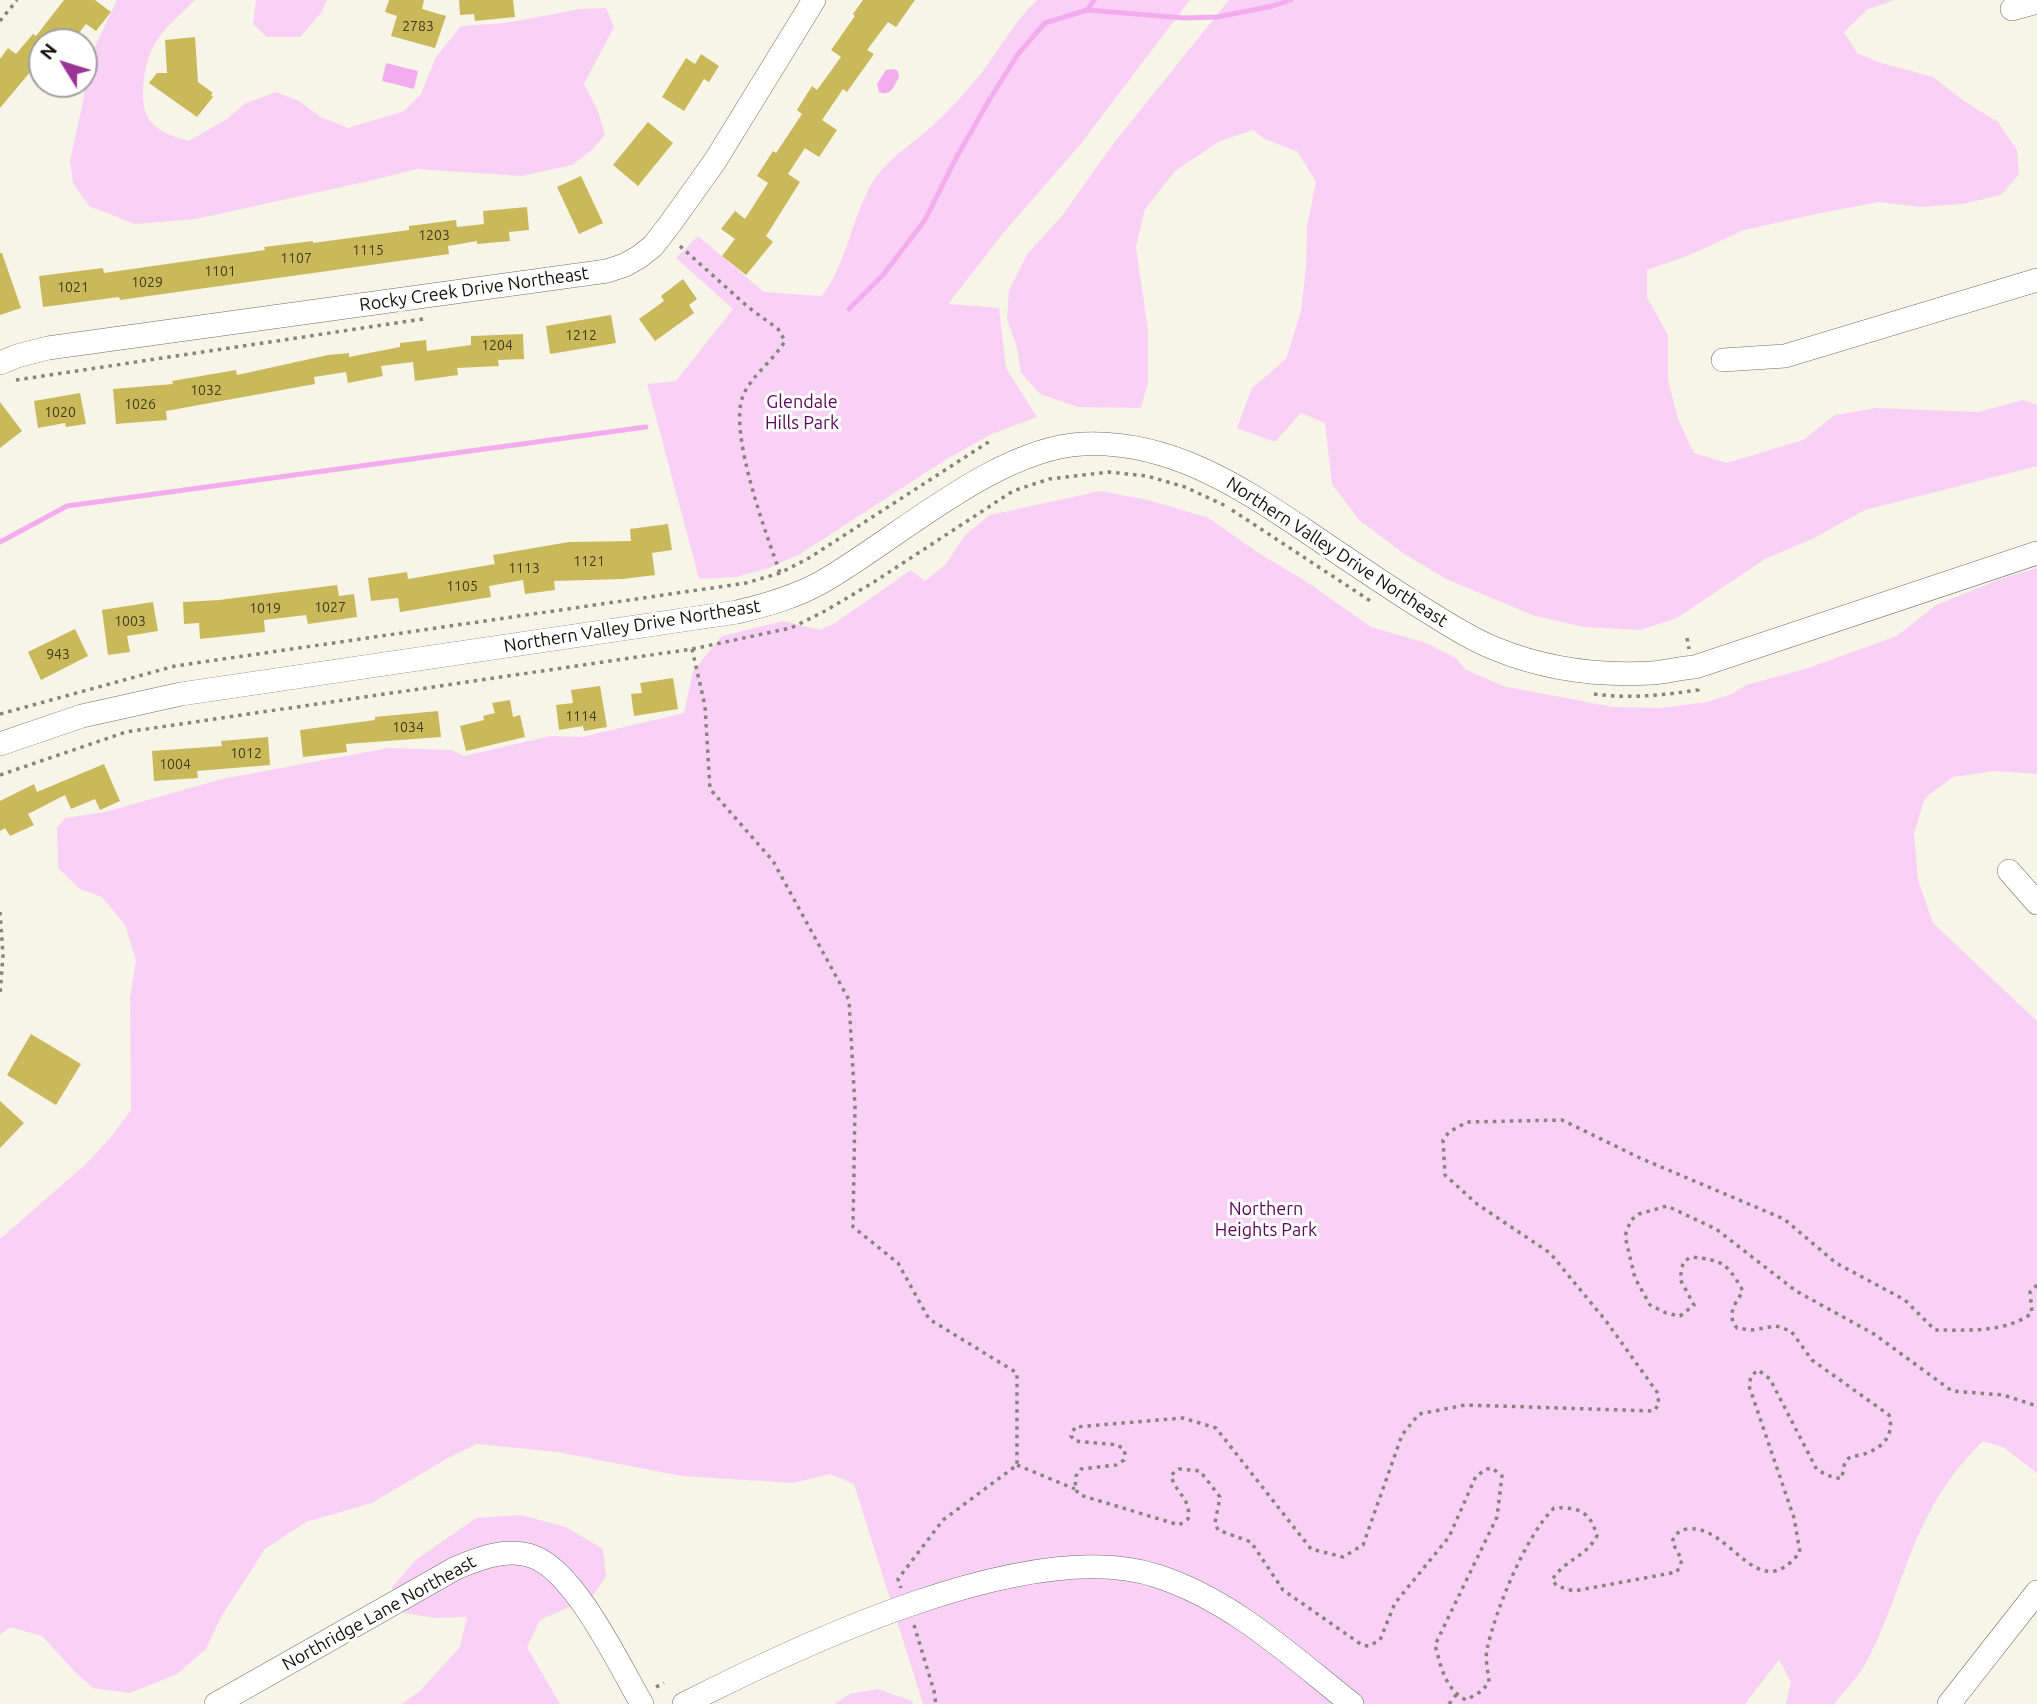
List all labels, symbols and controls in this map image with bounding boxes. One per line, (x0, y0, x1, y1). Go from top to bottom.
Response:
house number: 2783 (402, 18, 434, 34)
north arrow (28, 28, 98, 98)
text: N (35, 39, 61, 64)
house number: 1203 (418, 227, 450, 243)
house number: 1115 (352, 242, 384, 258)
house number: 1107 (280, 250, 312, 266)
street label: Rocky Creek Drive Northeast (358, 262, 590, 316)
house number: 1101 (204, 263, 236, 279)
house number: 1029 (131, 274, 163, 290)
house number: 1021 (57, 279, 89, 295)
house number: 1212 (565, 327, 597, 343)
house number: 1204 (481, 337, 513, 353)
house number: 1032 (190, 382, 222, 398)
park label: Glendale Hills Park (765, 391, 839, 434)
house number: 1026 (124, 396, 156, 412)
house number: 1020 (44, 404, 76, 420)
street label: Northern Valley Drive Northeast (1222, 472, 1452, 632)
house number: 1121 (573, 553, 605, 569)
house number: 1113 (508, 560, 540, 576)
house number: 1105 (446, 578, 478, 594)
street label: Northern Valley Drive Northeast (502, 595, 762, 657)
house number: 1027 (314, 599, 346, 615)
house number: 1019 (249, 600, 281, 616)
house number: 1003 (114, 613, 146, 629)
house number: 943 (46, 646, 70, 662)
house number: 1114 (565, 708, 597, 724)
house number: 1034 (392, 719, 424, 735)
house number: 1012 (230, 745, 262, 761)
house number: 1004 (159, 756, 191, 772)
park label: Northern Heights Park (1215, 1198, 1317, 1240)
street label: Northridge Lane Northeast (278, 1551, 480, 1675)

